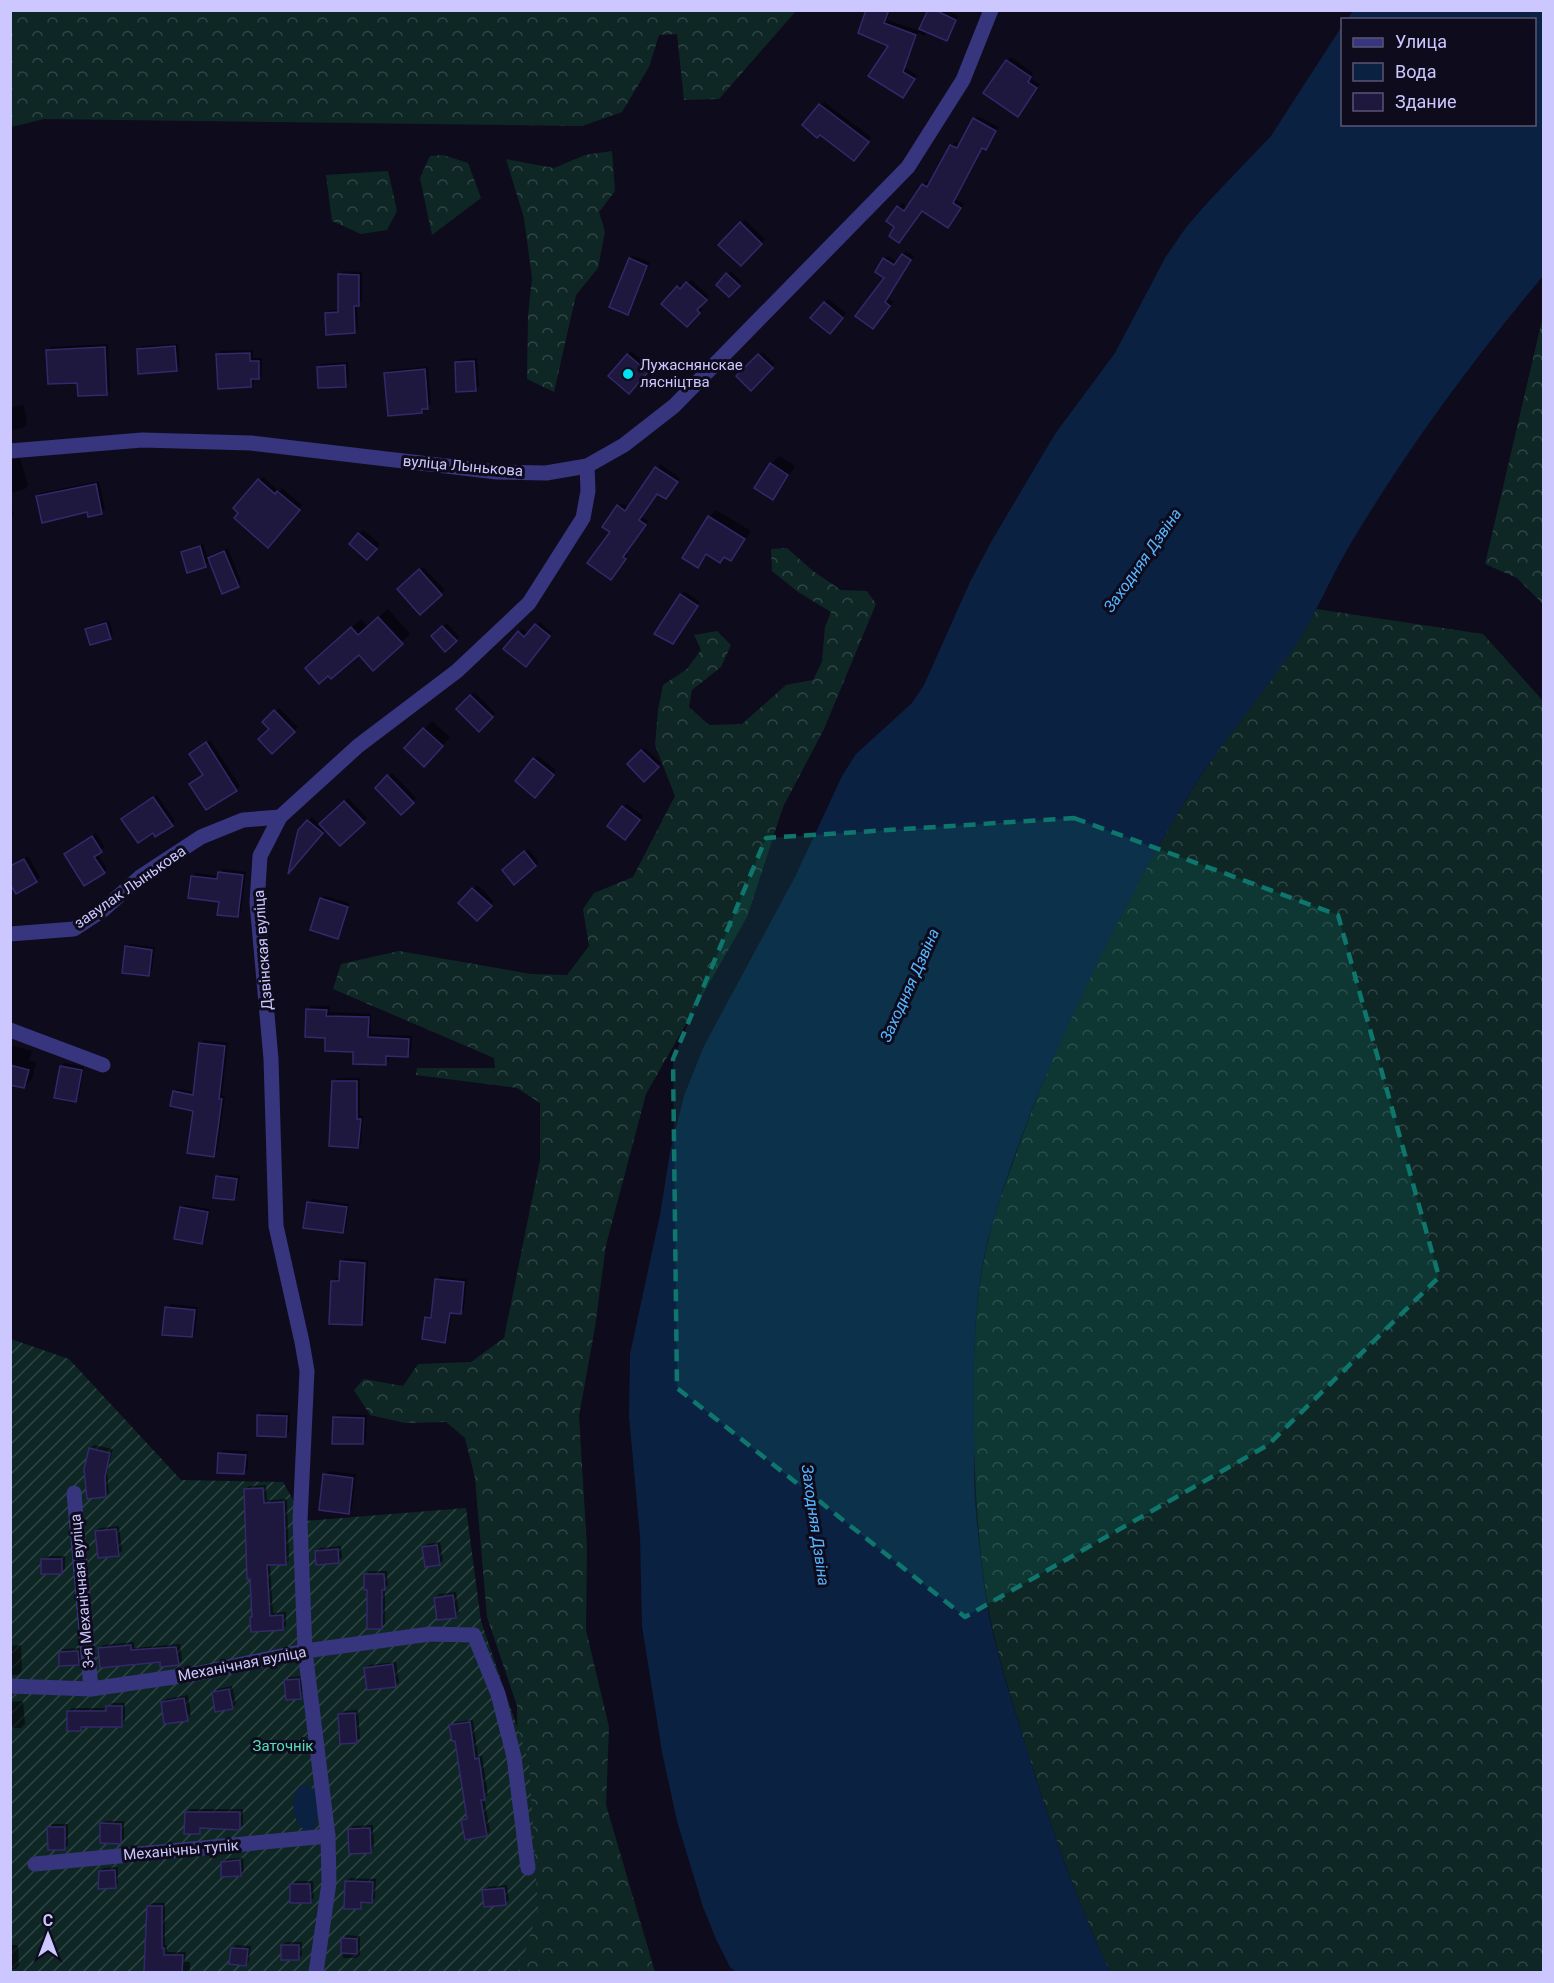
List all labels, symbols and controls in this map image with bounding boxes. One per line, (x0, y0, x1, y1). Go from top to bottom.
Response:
legend (1341, 18, 1536, 126)
text: Улица (1395, 31, 1447, 52)
text: Вода (1395, 61, 1437, 82)
text: Здание (1395, 91, 1457, 112)
place label: Лужаснянскае лясніцтва (640, 356, 743, 391)
marker: Лужаснянскае лясніцтва (621, 367, 635, 381)
street label: вуліца Лынькова (402, 452, 524, 480)
water label: Заходняя Дзвіна (1100, 505, 1185, 616)
street label: завулак Лынькова (71, 842, 189, 932)
street label: Дзвінская вуліца (250, 889, 276, 1011)
water label: Заходняя Дзвіна (876, 925, 943, 1045)
water label: Заходняя Дзвіна (798, 1463, 833, 1587)
street label: 3-я Механічная вуліца (66, 1513, 98, 1669)
street label: Механічная вуліца (176, 1643, 308, 1685)
park label: Заточнік (253, 1737, 313, 1755)
street label: Механічны тупік (122, 1836, 240, 1864)
north arrow (18, 1905, 78, 1965)
text: С (43, 1911, 53, 1930)

